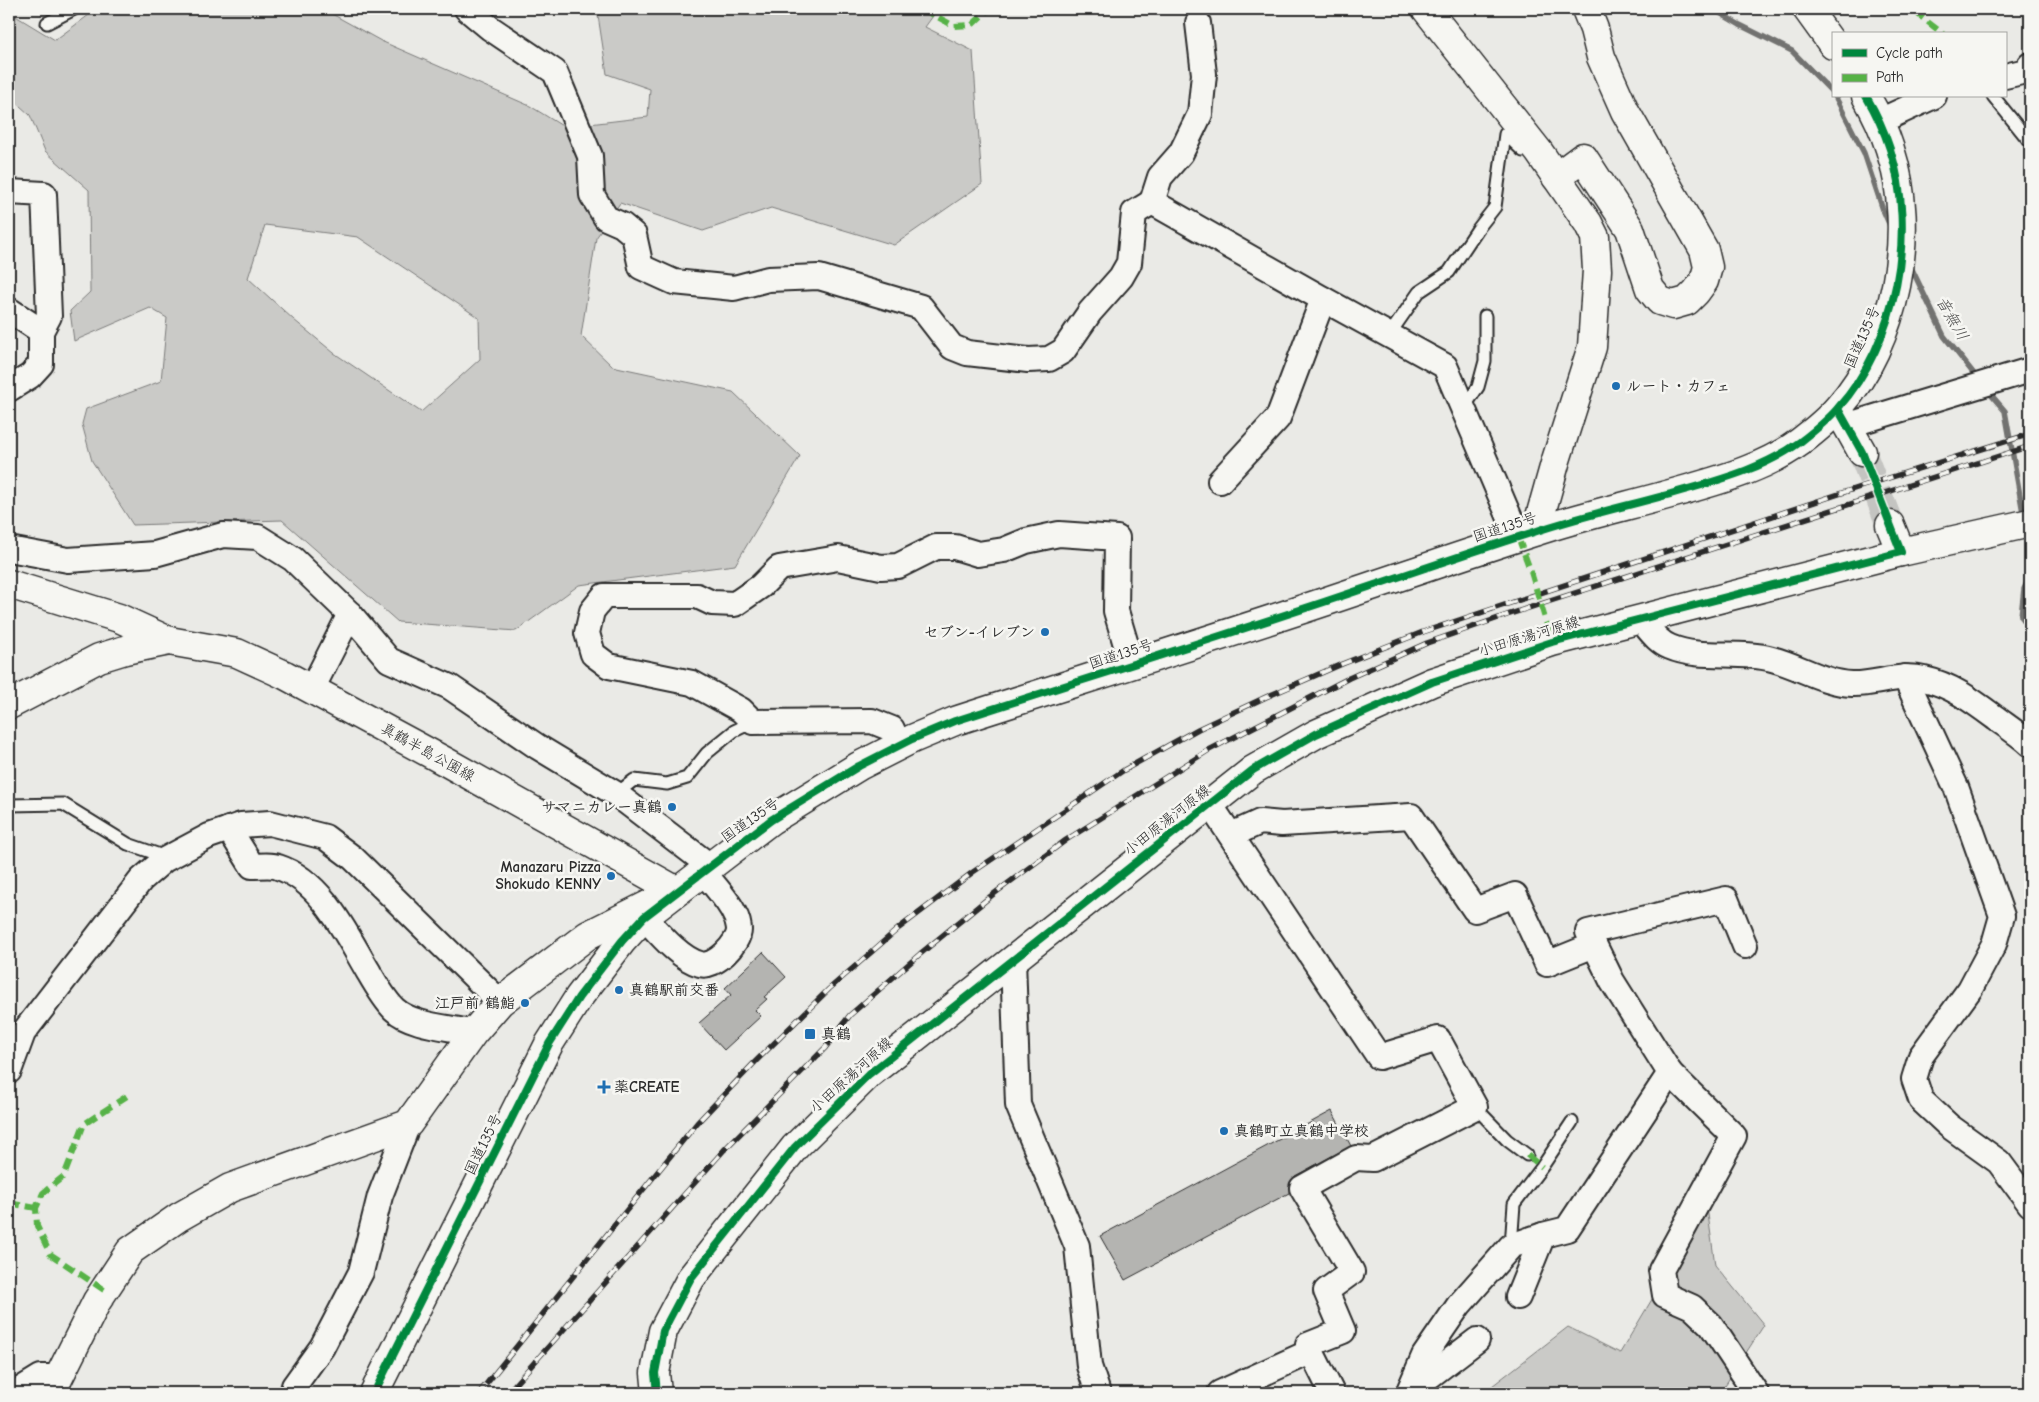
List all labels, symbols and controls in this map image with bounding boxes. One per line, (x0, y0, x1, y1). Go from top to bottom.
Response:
legend (1832, 32, 2006, 98)
text: Cycle path (1876, 44, 1943, 62)
text: Path (1876, 68, 1904, 86)
water label: 音無川 (1932, 293, 1972, 344)
street label: 国道135号 (1840, 303, 1884, 371)
place label: ルート・カフェ (1626, 377, 1730, 395)
marker: ルート・カフェ (1610, 380, 1622, 392)
street label: 国道135号 (1471, 508, 1539, 546)
street label: 小田原湯河原線 (1476, 612, 1582, 660)
place label: セブン-イレブン (924, 623, 1035, 641)
marker: セブン-イレブン (1039, 626, 1051, 638)
street label: 国道135号 (1087, 635, 1155, 673)
street label: 真鶴半島公園線 (378, 719, 478, 785)
street label: 小田原湯河原線 (1120, 781, 1214, 859)
street label: 国道135号 (718, 794, 782, 846)
place label: サマニカレー真鶴 (541, 798, 662, 816)
marker: サマニカレー真鶴 (666, 801, 678, 813)
place label: Manazaru Pizza Shokudo KENNY (496, 858, 601, 893)
marker: Manazaru Pizza Shokudo KENNY (605, 870, 617, 882)
place label: 真鶴駅前交番 (629, 981, 719, 999)
marker: 真鶴駅前交番 (613, 984, 625, 996)
place label: 江戸前 鶴鮨 (435, 994, 515, 1012)
marker: 江戸前 鶴鮨 (519, 997, 531, 1009)
place label: 真鶴 (821, 1025, 851, 1043)
marker: 真鶴 (803, 1027, 817, 1041)
street label: 小田原湯河原線 (806, 1033, 896, 1117)
place label: 薬CREATE (614, 1078, 680, 1096)
marker: 薬CREATE (598, 1081, 610, 1093)
street label: 国道135号 (460, 1110, 506, 1178)
place label: 真鶴町立真鶴中学校 (1234, 1122, 1369, 1140)
marker: 真鶴町立真鶴中学校 (1218, 1125, 1230, 1137)

